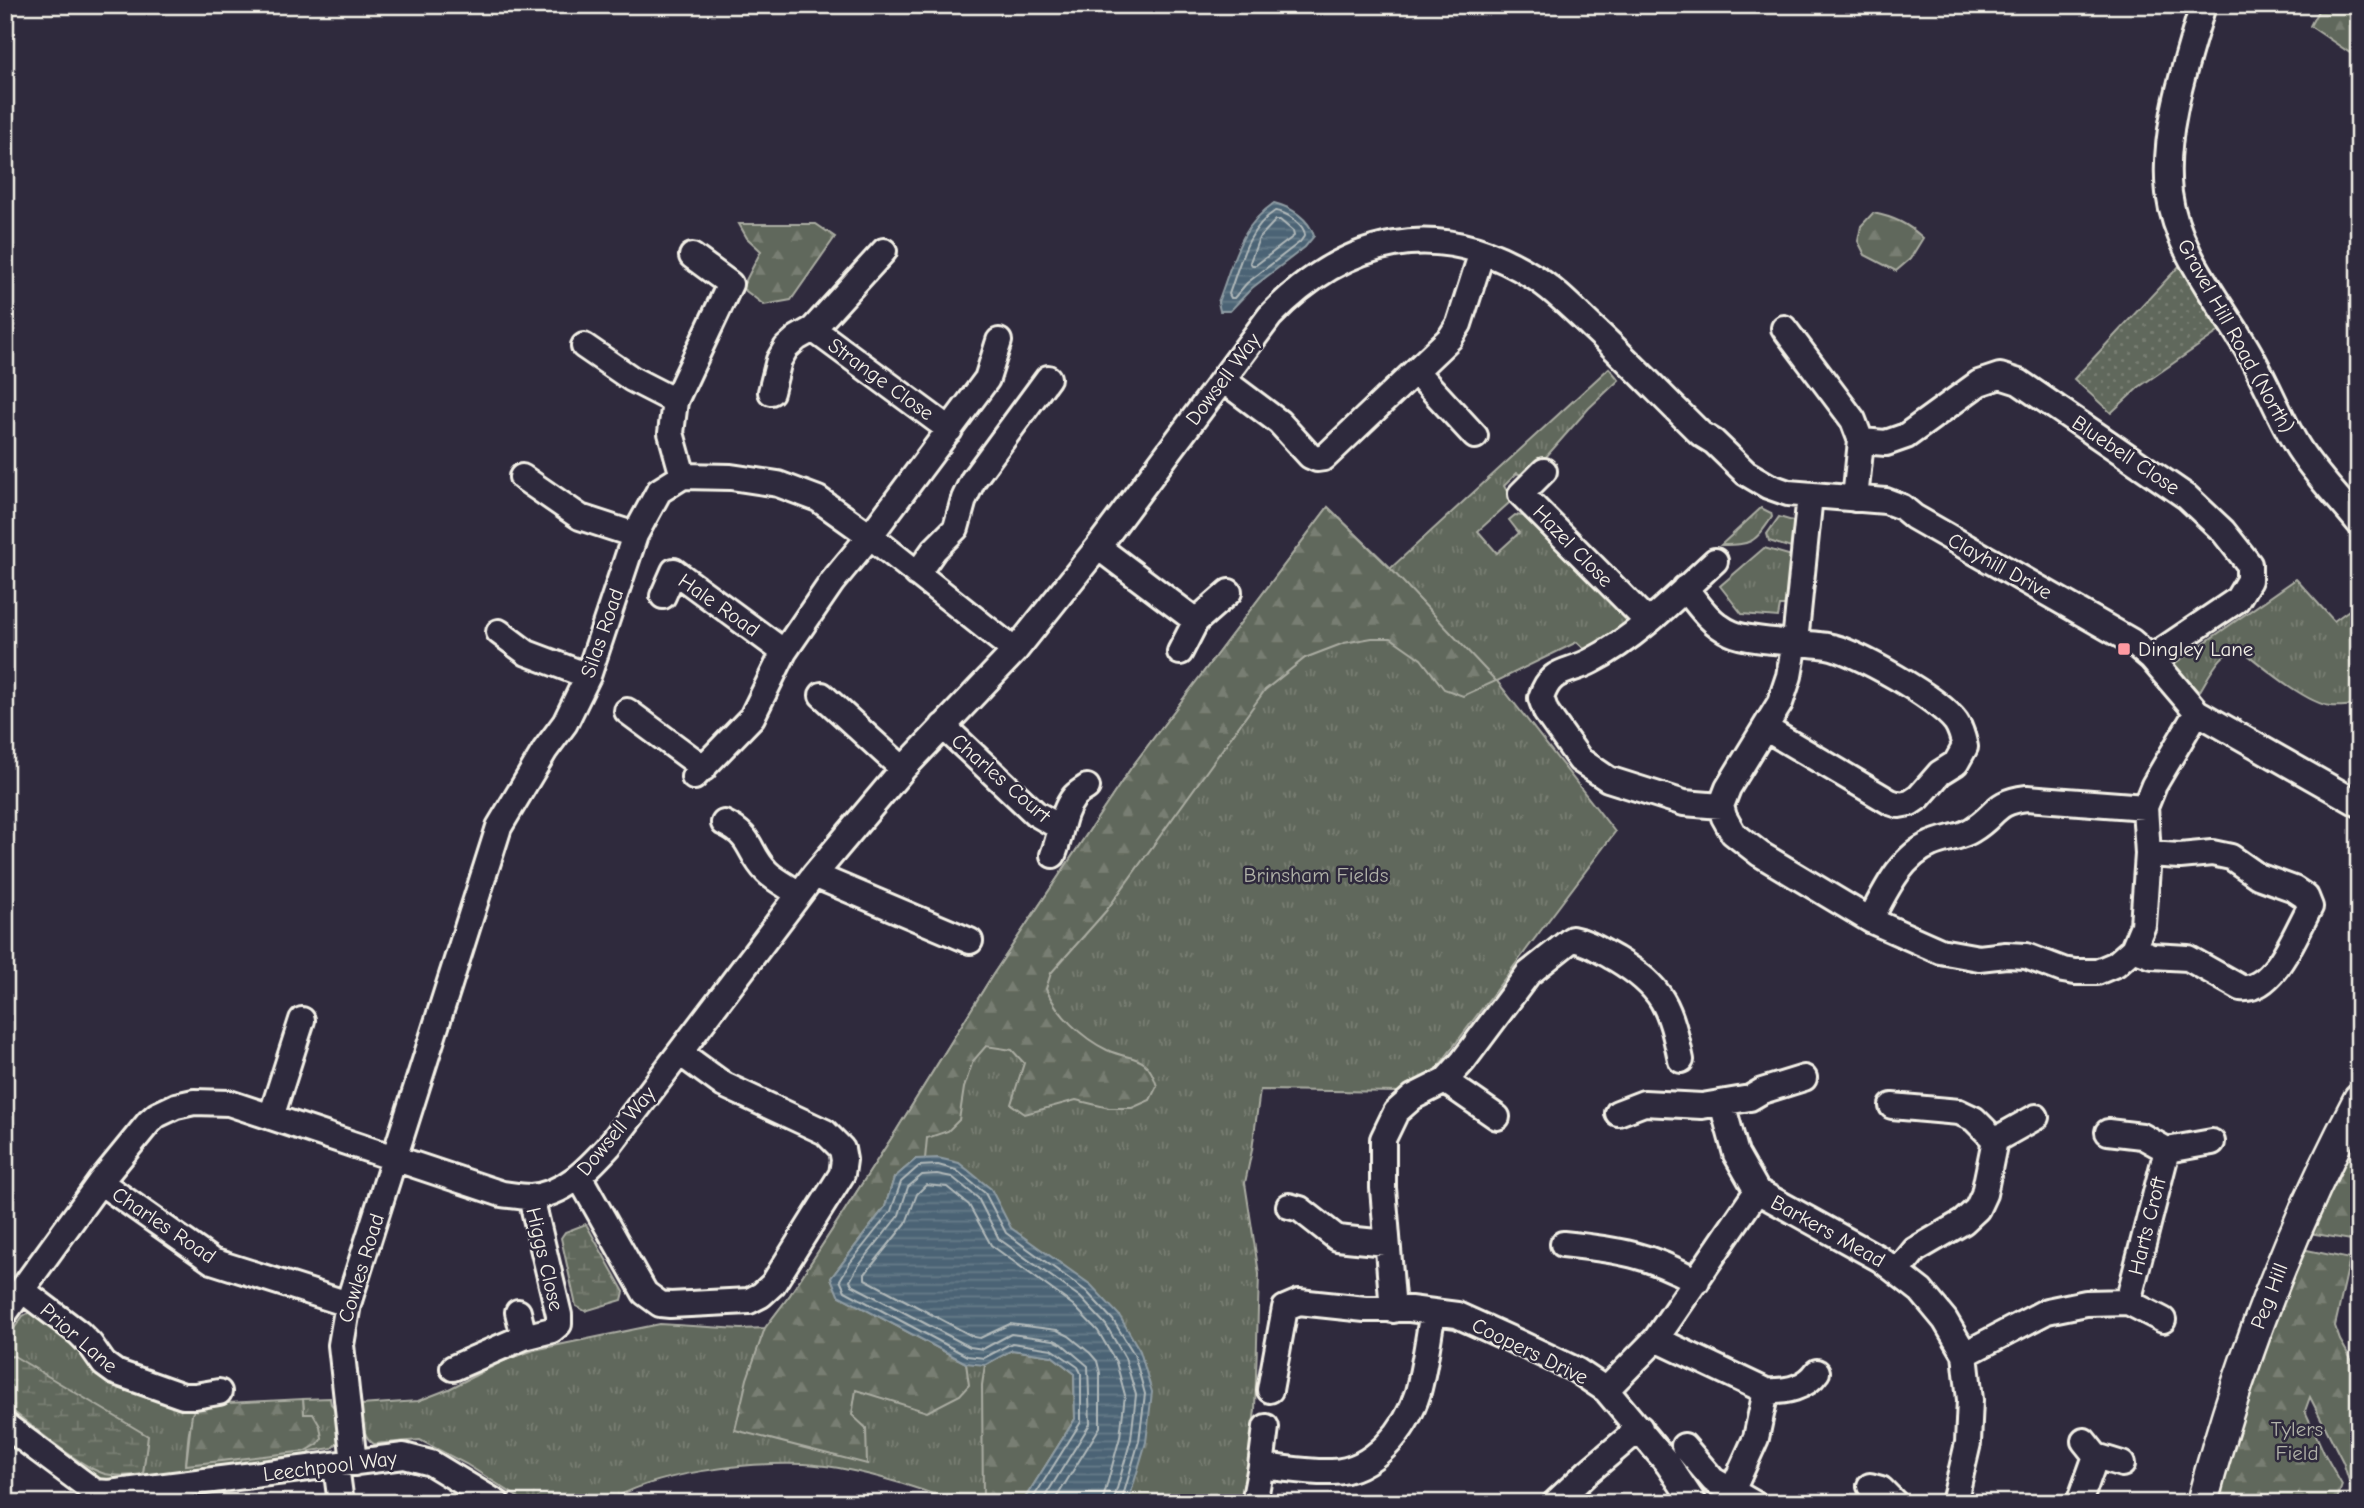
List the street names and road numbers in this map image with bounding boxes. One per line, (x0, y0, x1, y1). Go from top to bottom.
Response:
street label: Gravel Hill Road (North) (2173, 235, 2299, 437)
street label: Dowsell Way (1181, 328, 1266, 430)
street label: Strange Close (824, 333, 938, 425)
street label: Bluebell Close (2068, 410, 2184, 500)
street label: Hazel Close (1528, 500, 1618, 592)
street label: Clayhill Drive (1944, 528, 2056, 604)
street label: Hale Road (674, 568, 764, 642)
street label: Silas Road (576, 585, 628, 681)
street label: Charles Court (947, 729, 1056, 828)
street label: Dowsell Way (572, 1081, 661, 1181)
street label: Harts Croft (2123, 1174, 2171, 1277)
street label: Charles Road (108, 1182, 220, 1268)
street label: Barkers Mead (1767, 1190, 1889, 1272)
street label: Higgs Close (521, 1205, 569, 1313)
street label: Cowles Road (333, 1211, 389, 1325)
street label: Peg Hill (2245, 1260, 2293, 1332)
street label: Prior Lane (35, 1298, 123, 1378)
street label: Coopers Drive (1468, 1313, 1592, 1389)
street label: Leechpool Way (262, 1446, 399, 1486)

